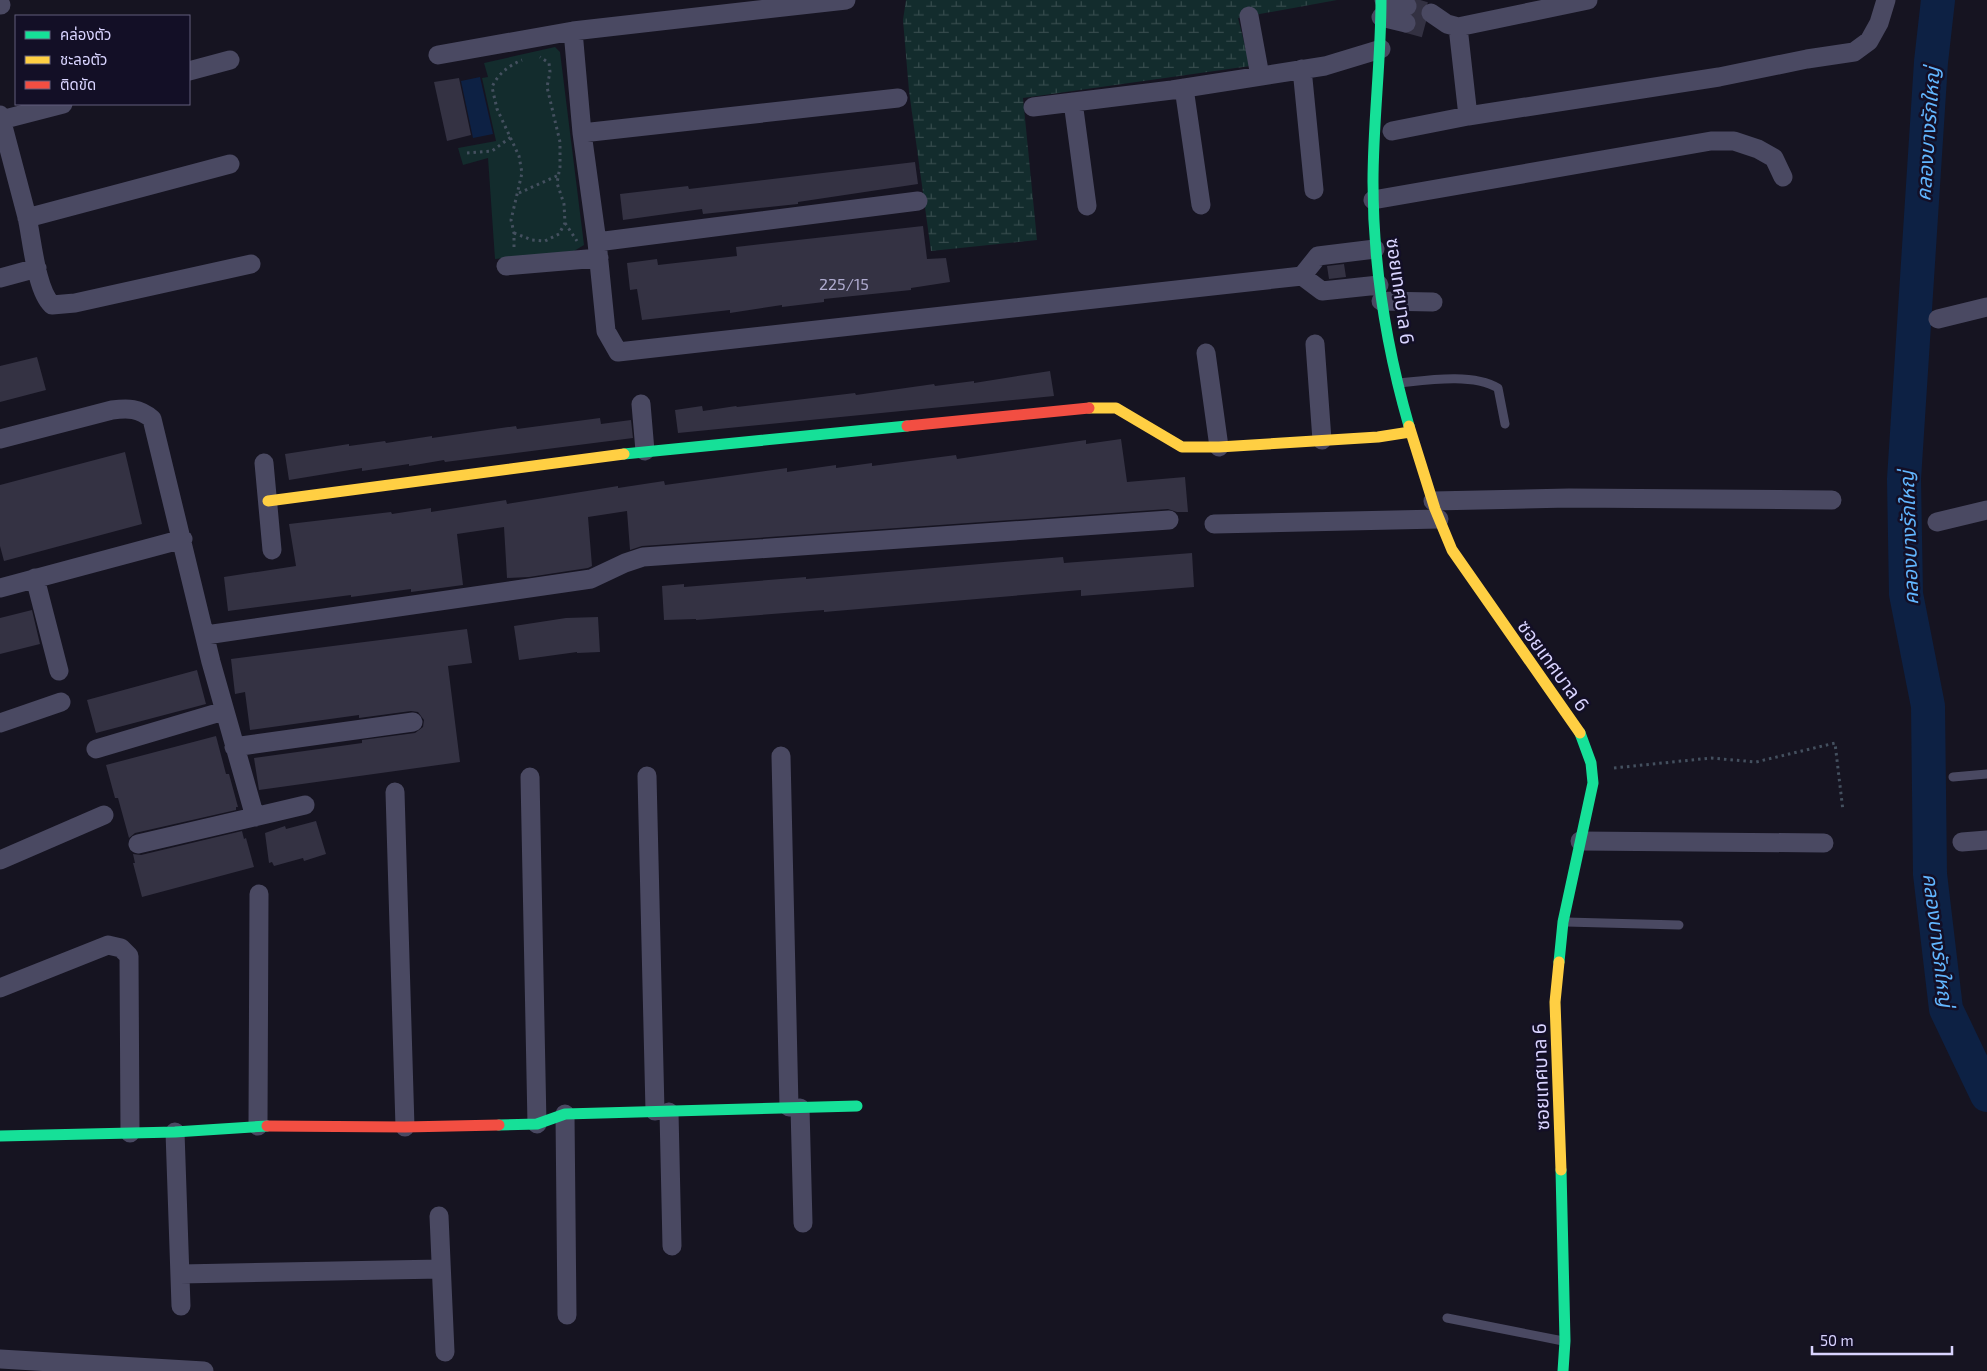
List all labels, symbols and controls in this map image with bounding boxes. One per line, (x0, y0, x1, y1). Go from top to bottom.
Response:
legend (15, 15, 190, 105)
text: คล่องตัว (60, 25, 111, 43)
text: ชะลอตัว (60, 50, 107, 68)
water label: คลองบางรักใหญ่ (1910, 63, 1944, 202)
text: ติดขัด (60, 75, 96, 93)
street label: ซอยเทศบาล 6 (1382, 236, 1420, 346)
house number: 225/15 (819, 274, 869, 293)
water label: คลองบางรักใหญ่ (1894, 467, 1922, 606)
street label: ซอยเทศบาล 6 (1513, 615, 1595, 715)
water label: คลองบางรักใหญ่ (1919, 872, 1959, 1011)
street label: ซอยเทศบาล 6 (1527, 1023, 1553, 1131)
scale bar (1812, 1324, 1952, 1356)
text: 50 m (1820, 1331, 1854, 1349)

